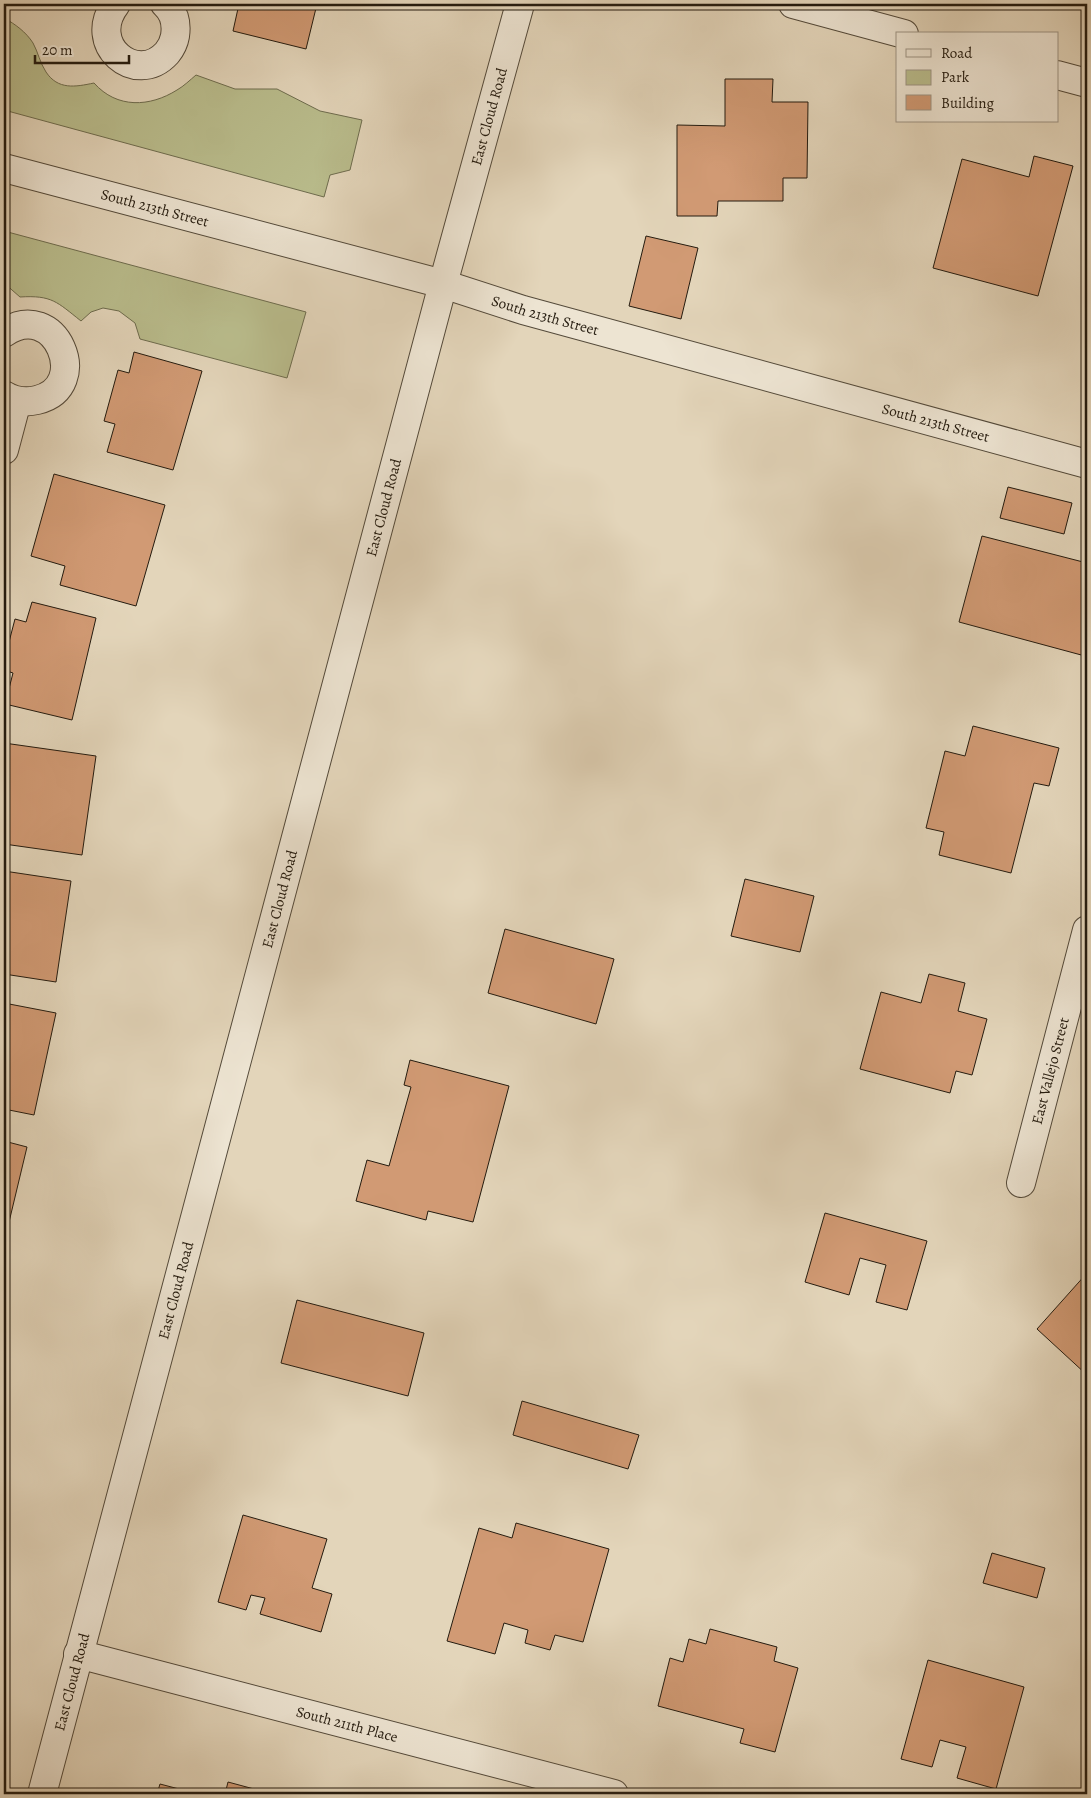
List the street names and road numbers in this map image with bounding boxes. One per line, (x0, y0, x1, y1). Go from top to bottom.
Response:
street label: East Cloud Road (466, 65, 512, 168)
street label: South 213th Street (99, 184, 211, 232)
street label: South 213th Street (489, 290, 601, 340)
street label: South 213th Street (880, 398, 992, 447)
street label: East Cloud Road (361, 456, 406, 559)
street label: East Cloud Road (257, 847, 302, 950)
street label: East Vallejo Street (1027, 1015, 1074, 1126)
street label: East Cloud Road (153, 1238, 199, 1342)
street label: East Cloud Road (49, 1630, 95, 1733)
street label: South 211th Place (294, 1701, 400, 1747)

